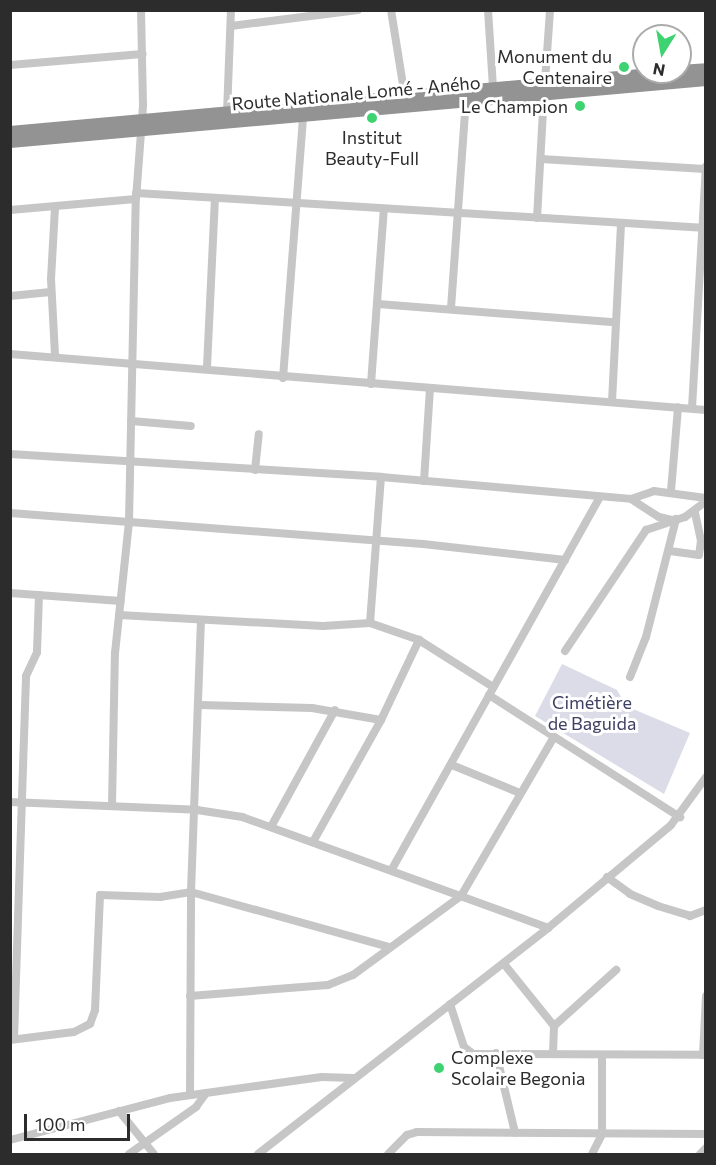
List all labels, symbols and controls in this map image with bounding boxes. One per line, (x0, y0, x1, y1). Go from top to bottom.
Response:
north arrow (632, 24, 692, 84)
place label: Monument du Centenaire (497, 46, 612, 88)
marker: Monument du Centenaire (617, 60, 631, 74)
text: N (651, 60, 667, 81)
street label: Route Nationale Lomé - Aného (231, 71, 481, 115)
place label: Le Champion (461, 95, 568, 117)
marker: Le Champion (573, 99, 587, 113)
marker: Institut Beauty-Full (365, 111, 379, 125)
place label: Institut Beauty-Full (325, 127, 419, 170)
park label: Cimétière de Baguida (548, 692, 636, 734)
place label: Complexe Scolaire Begonia (451, 1047, 585, 1090)
marker: Complexe Scolaire Begonia (432, 1061, 446, 1075)
scale bar (27, 1102, 134, 1140)
text: 100 m (35, 1113, 85, 1135)

